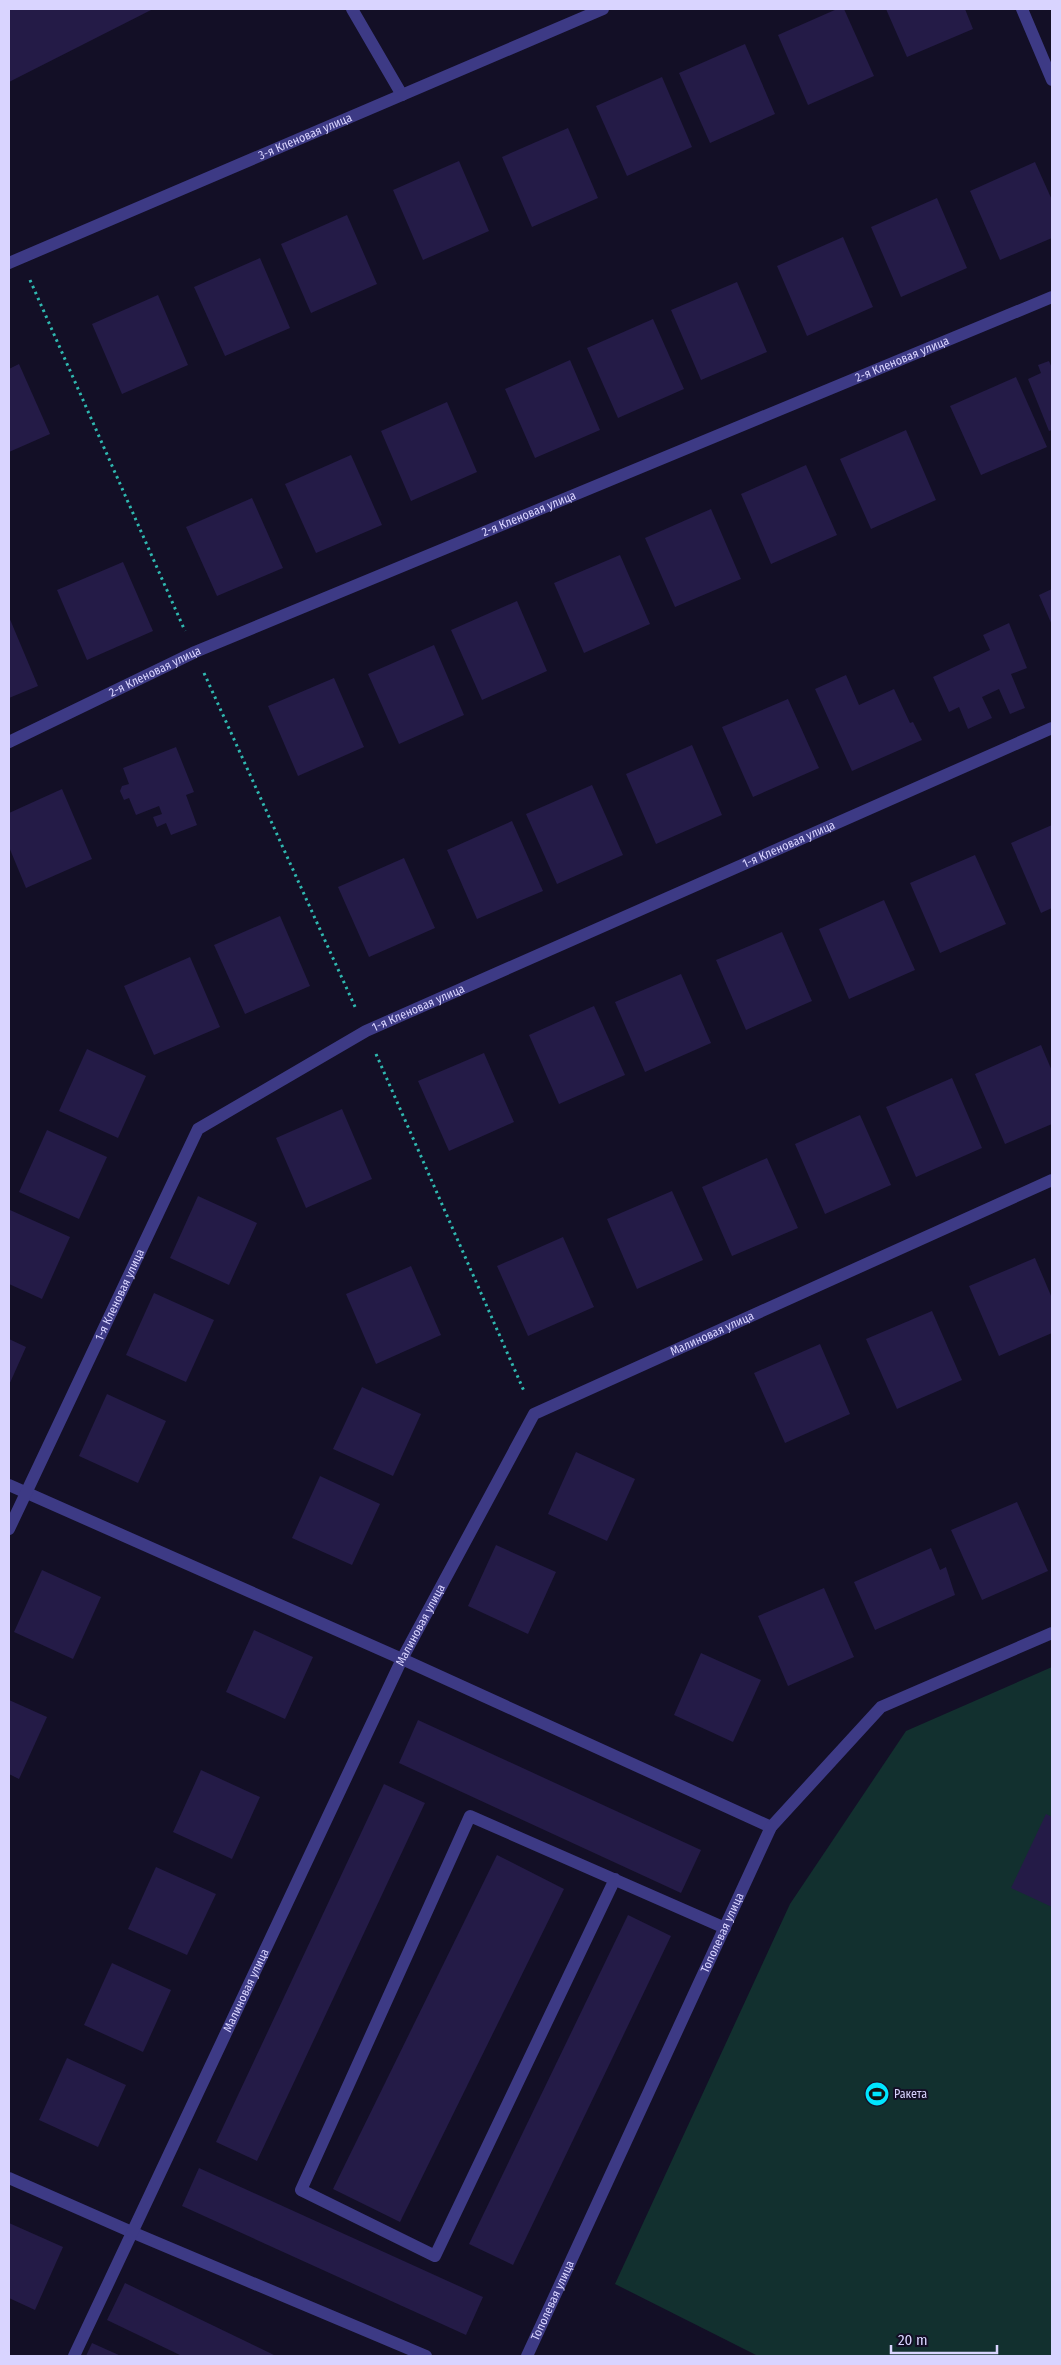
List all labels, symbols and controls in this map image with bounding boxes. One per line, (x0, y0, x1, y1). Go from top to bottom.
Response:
street label: 3-я Кленовая улица (256, 110, 354, 163)
street label: 2-я Кленовая улица (853, 333, 951, 385)
street label: 2-я Кленовая улица (480, 488, 578, 539)
street label: 2-я Кленовая улица (107, 643, 203, 700)
street label: 1-я Кленовая улица (740, 818, 837, 871)
street label: 1-я Кленовая улица (370, 981, 467, 1034)
street label: 1-я Кленовая улица (92, 1247, 147, 1343)
street label: Малиновая улица (668, 1309, 756, 1359)
street label: Малиновая улица (393, 1582, 448, 1668)
street label: Тополевая улица (698, 1890, 747, 1975)
street label: Малиновая улица (220, 1946, 272, 2034)
sports icon: Ракета (864, 2081, 890, 2107)
place label: Ракета (894, 2087, 927, 2101)
street label: Тополевая улица (528, 2258, 577, 2343)
scale bar (891, 2322, 997, 2354)
text: 20 m (898, 2331, 928, 2349)

